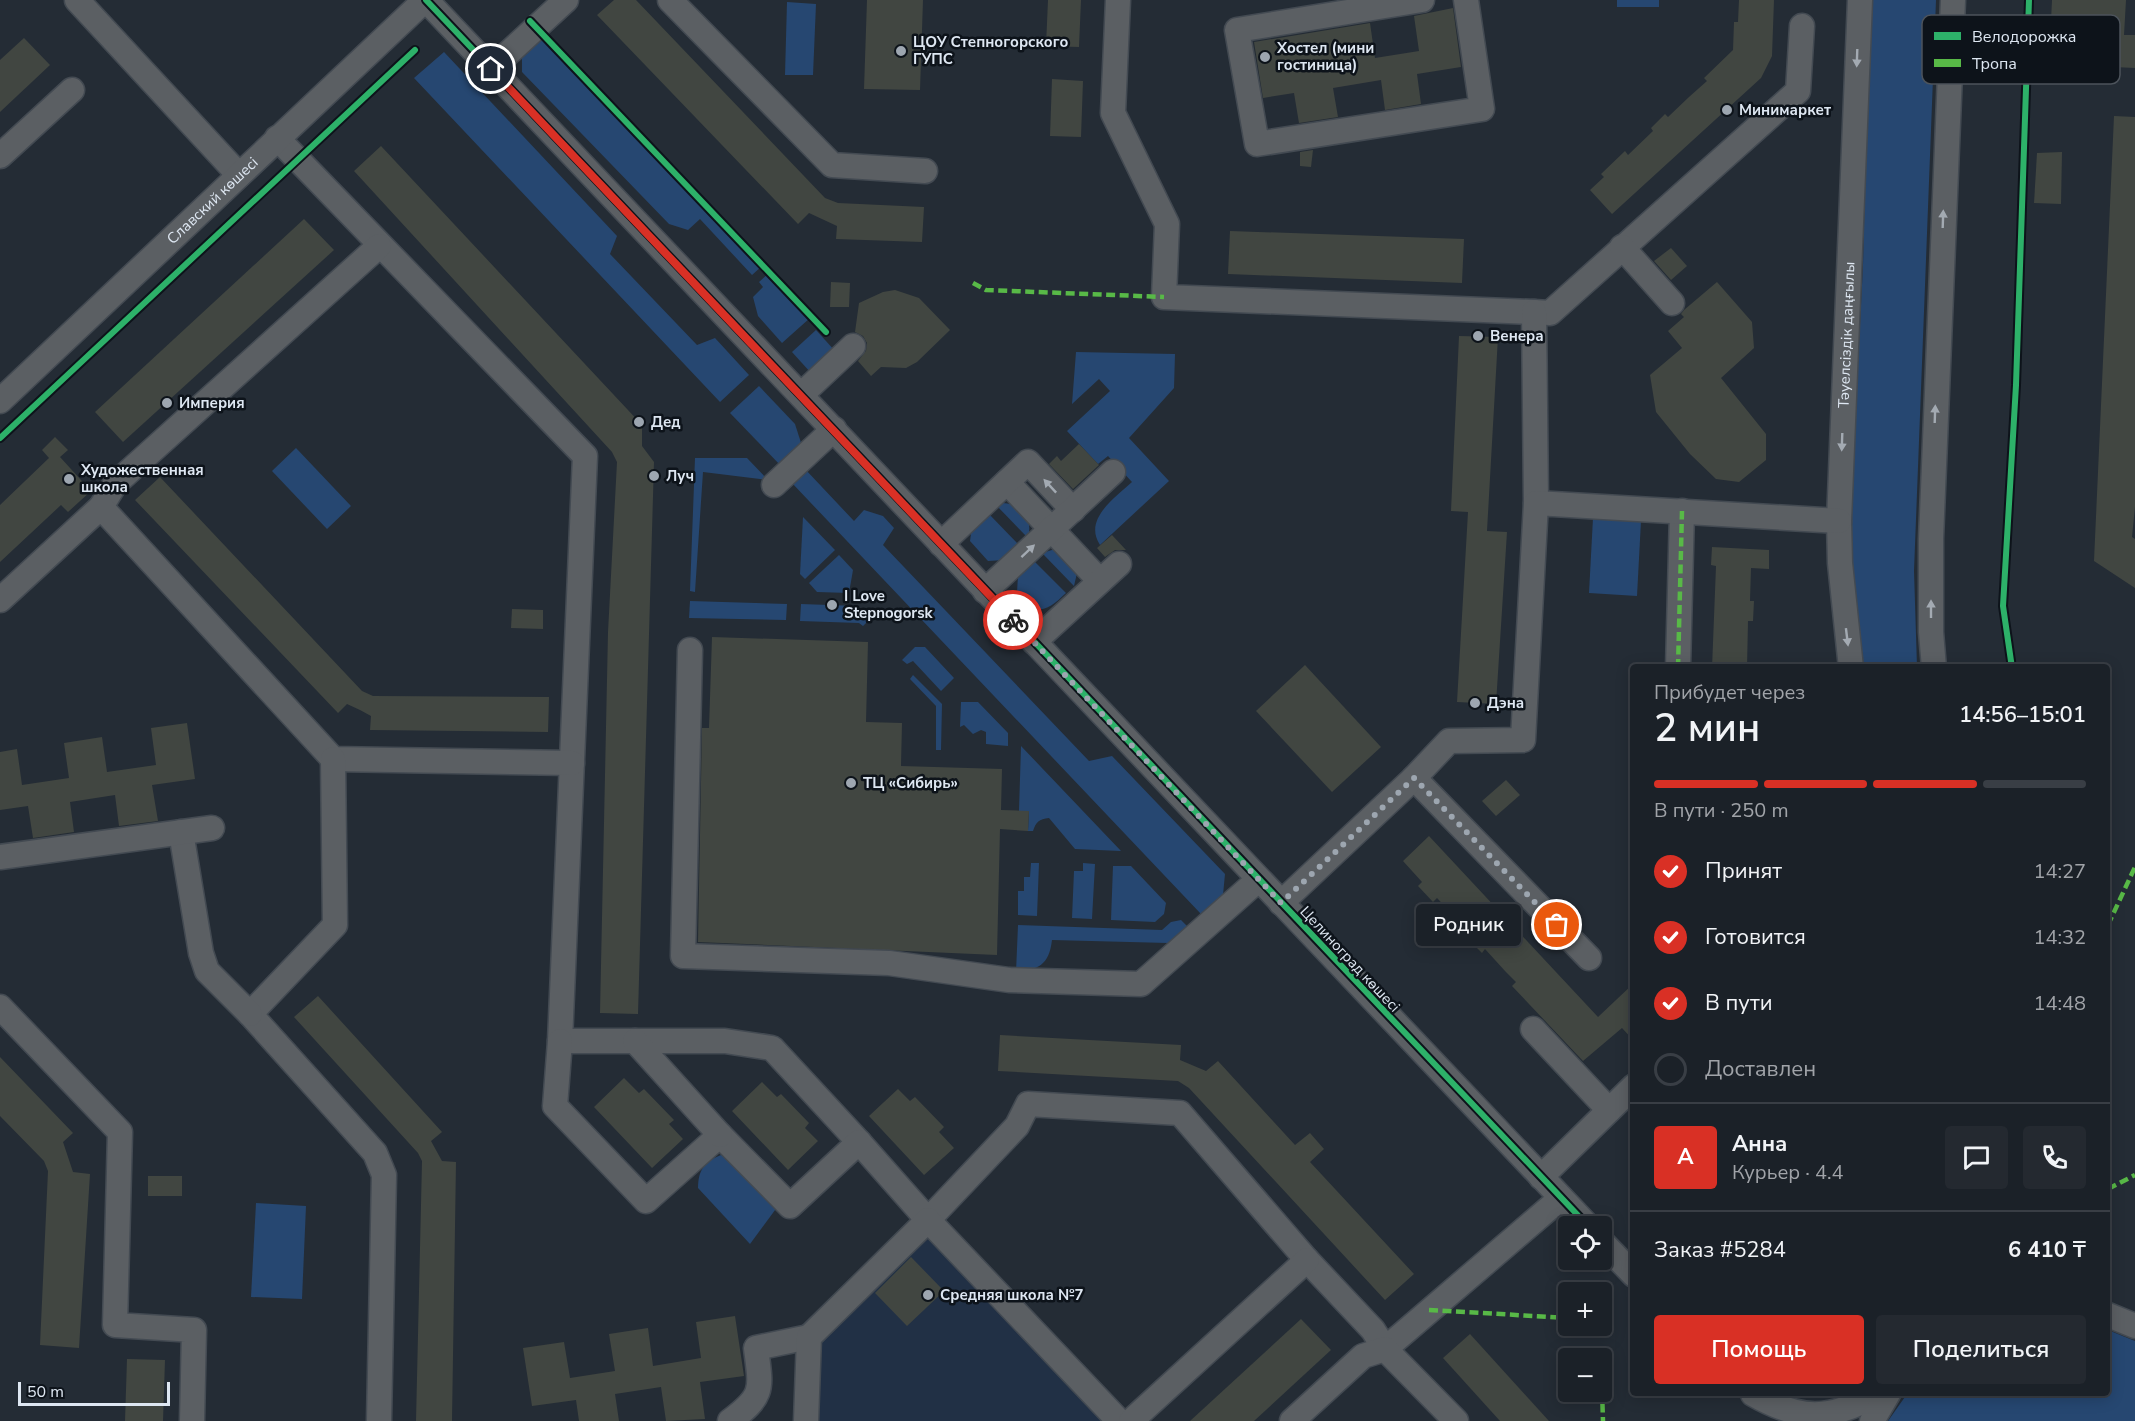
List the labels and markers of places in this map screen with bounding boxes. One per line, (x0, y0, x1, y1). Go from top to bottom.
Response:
place label: ЦОУ Степногорского ГУПС (913, 32, 1068, 69)
place label: Хостел (мини гостиница) (1276, 38, 1374, 75)
pin (465, 43, 516, 94)
marker: ЦОУ Степногорского ГУПС (894, 44, 908, 58)
marker: Хостел (мини гостиница) (1258, 50, 1272, 64)
place label: Минимаркет (1739, 100, 1831, 120)
marker: Минимаркет (1720, 103, 1734, 117)
place label: Венера (1490, 326, 1544, 346)
marker: Венера (1471, 329, 1485, 343)
place label: Империя (179, 393, 245, 413)
marker: Империя (160, 396, 174, 410)
place label: Дед (651, 412, 681, 432)
marker: Дед (632, 415, 646, 429)
place label: Художественная школа (80, 460, 204, 497)
place label: Луч (666, 466, 694, 486)
marker: Луч (647, 469, 661, 483)
marker: Художественная школа (62, 472, 76, 486)
place label: I Love Stepnogorsk (844, 586, 933, 623)
marker: I Love Stepnogorsk (825, 598, 839, 612)
place label: Дэна (1487, 693, 1524, 713)
marker: Дэна (1468, 696, 1482, 710)
place label: ТЦ «Сибирь» (863, 773, 958, 793)
marker: ТЦ «Сибирь» (844, 776, 858, 790)
pin (1531, 899, 1582, 950)
callout: Родник (1416, 904, 1521, 946)
place label: Средняя школа №7 (940, 1285, 1084, 1305)
marker: Средняя школа №7 (921, 1288, 935, 1302)

